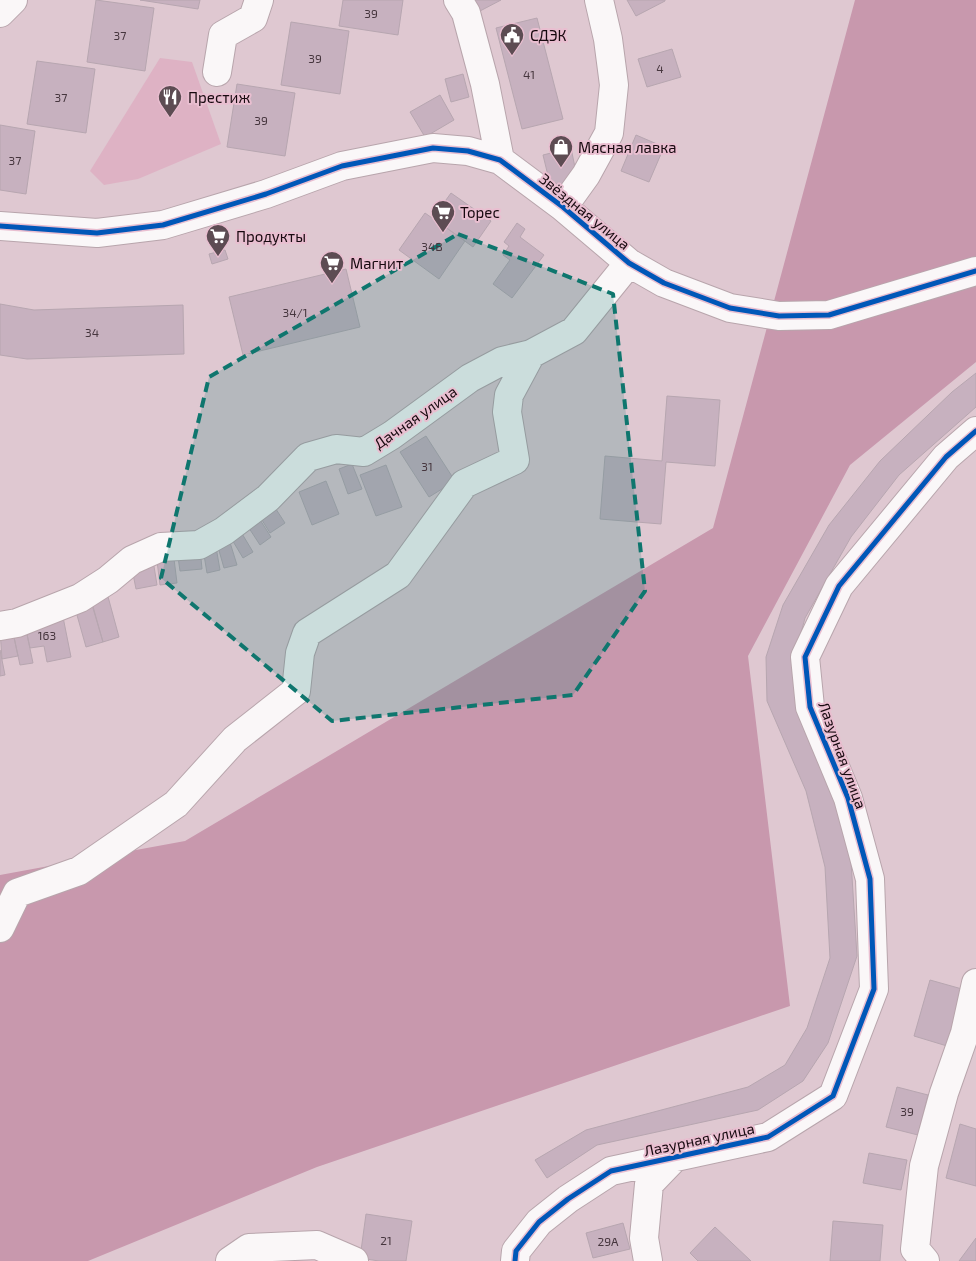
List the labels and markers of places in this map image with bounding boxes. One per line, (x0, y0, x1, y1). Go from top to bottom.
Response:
public building icon: СДЭК (499, 22, 525, 56)
place label: СДЭК (530, 26, 567, 44)
restaurant icon: Престиж (157, 84, 183, 118)
place label: Престиж (188, 88, 250, 106)
shop icon: Мясная лавка (548, 134, 574, 168)
place label: Мясная лавка (578, 138, 677, 156)
supermarket icon: Торес (430, 199, 456, 233)
place label: Торес (460, 203, 500, 221)
supermarket icon: Продукты (205, 223, 231, 257)
place label: Продукты (236, 227, 306, 246)
supermarket icon: Магнит (319, 250, 345, 284)
place label: Магнит (350, 254, 403, 272)

